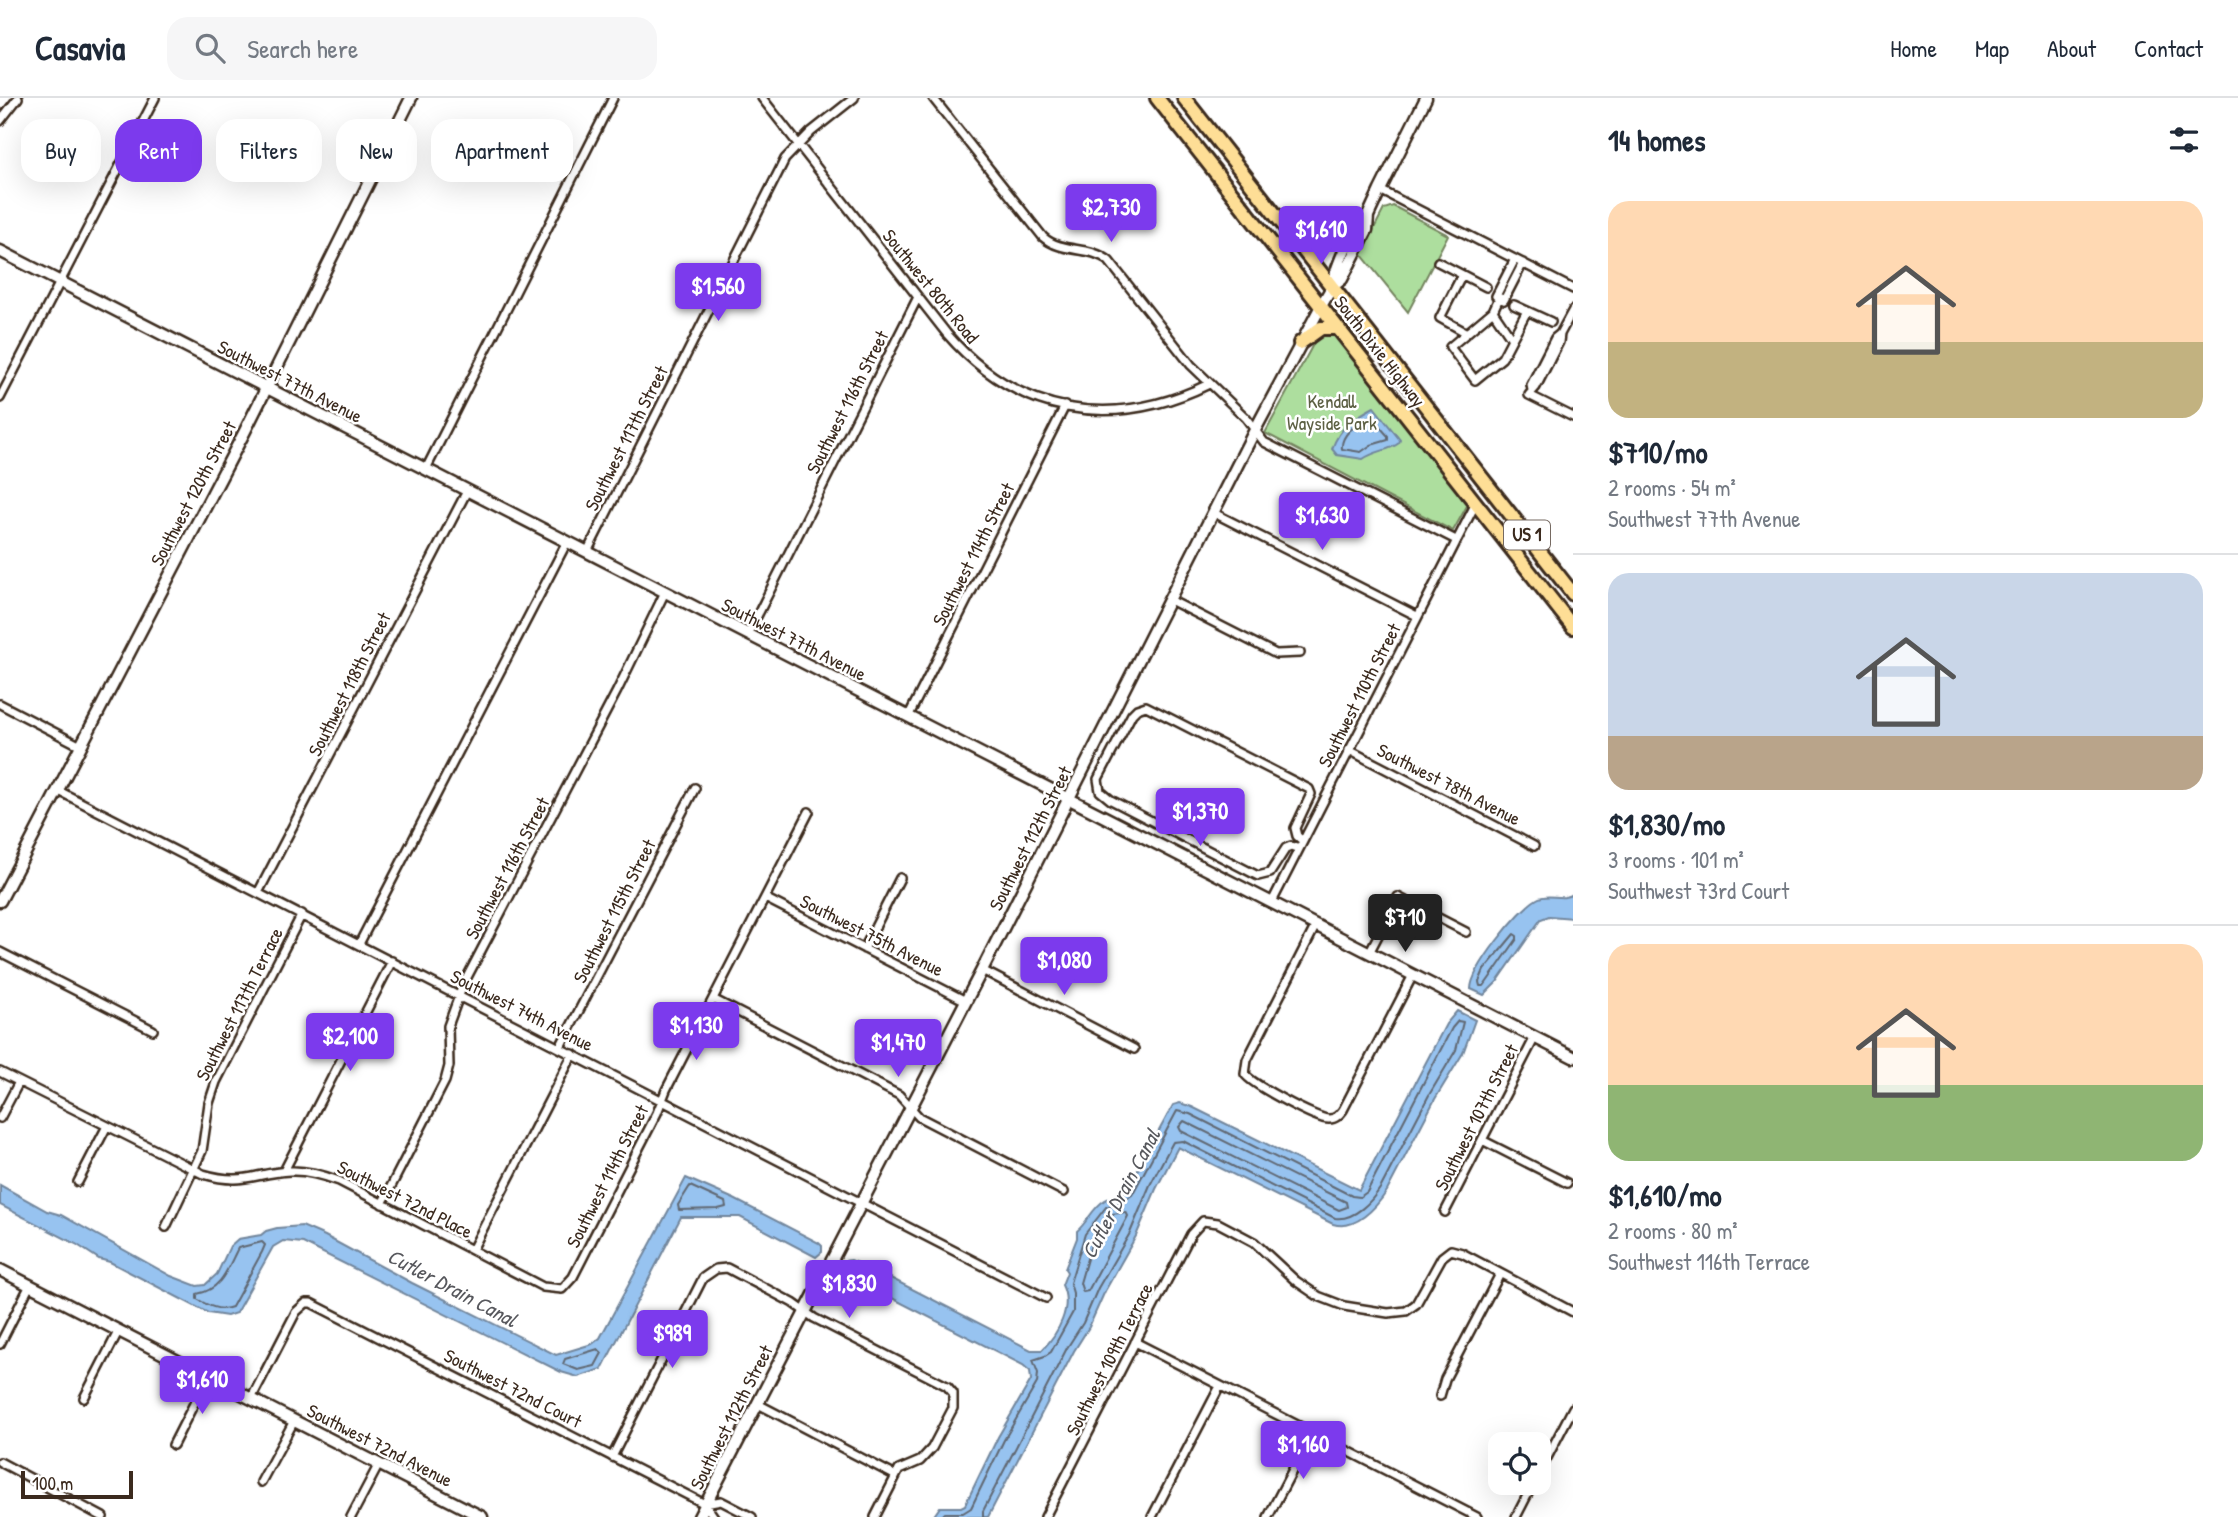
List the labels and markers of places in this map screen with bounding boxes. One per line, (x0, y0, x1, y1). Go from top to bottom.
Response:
pin: $2,730 (1054, 184, 1168, 244)
pin: $1,610 (1264, 206, 1378, 266)
pin: $1,560 (661, 264, 775, 323)
pin: $1,630 (1265, 492, 1379, 552)
pin: $1,370 (1143, 788, 1257, 848)
pin: $710 (1364, 894, 1446, 954)
pin: $1,080 (1007, 937, 1121, 997)
pin: $1,130 (639, 1002, 753, 1062)
pin: $2,100 (293, 1014, 407, 1073)
pin: $1,470 (841, 1020, 955, 1079)
pin: $1,830 (792, 1260, 906, 1320)
pin: $989 (631, 1310, 713, 1370)
pin: $1,610 (145, 1356, 259, 1416)
pin: $1,160 (1246, 1422, 1360, 1481)

